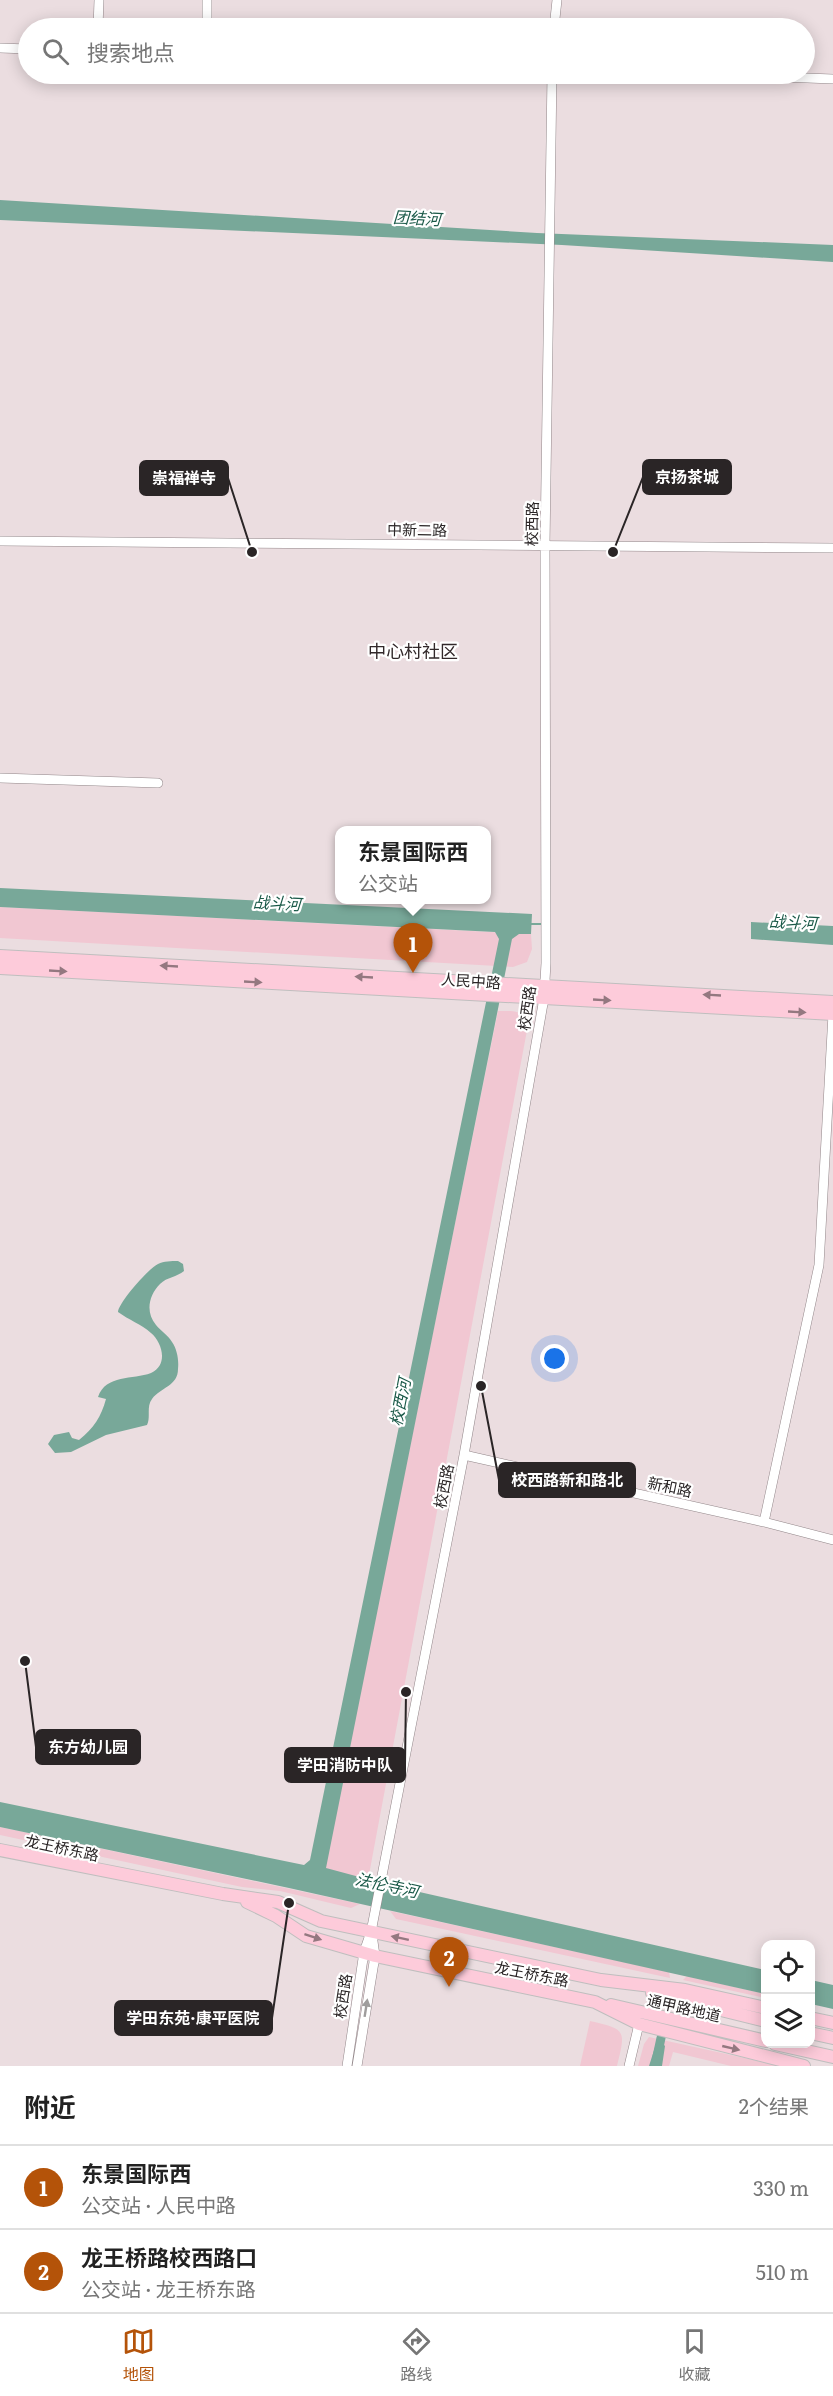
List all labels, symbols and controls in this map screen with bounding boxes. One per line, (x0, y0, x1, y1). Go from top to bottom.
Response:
search box (18, 18, 815, 84)
icon: search (39, 35, 72, 68)
text: 搜索地点 (87, 35, 175, 68)
water label: 团结河 (392, 204, 445, 230)
callout: 京扬茶城 (643, 460, 731, 494)
callout: 崇福禅寺 (140, 461, 228, 495)
text: 京扬茶城 (655, 464, 719, 488)
text: 崇福禅寺 (152, 465, 216, 489)
street label: 校西路 (519, 501, 543, 547)
street label: 中新二路 (387, 517, 447, 541)
district label: 中心村社区 (368, 637, 458, 664)
popup (335, 826, 491, 904)
text: 东景国际西 (358, 834, 468, 867)
text: 公交站 (358, 867, 418, 897)
water label: 战斗河 (252, 889, 305, 915)
water label: 战斗河 (768, 908, 821, 934)
pin: 1 (394, 924, 432, 973)
one-way arrow (160, 961, 179, 970)
one-way arrow (49, 966, 68, 976)
street label: 人民中路 (440, 966, 502, 994)
one-way arrow (354, 972, 373, 981)
one-way arrow (244, 977, 263, 986)
street label: 校西路 (511, 984, 541, 1032)
one-way arrow (702, 990, 721, 999)
one-way arrow (593, 996, 612, 1005)
one-way arrow (788, 1007, 807, 1017)
your location (540, 1344, 569, 1373)
water label: 校西河 (383, 1373, 416, 1428)
street label: 校西路 (427, 1462, 459, 1510)
callout: 校西路新和路北 (499, 1463, 635, 1497)
text: 校西路新和路北 (511, 1467, 623, 1491)
street label: 新和路 (646, 1470, 694, 1502)
callout: 东方幼儿园 (36, 1730, 140, 1764)
text: 东方幼儿园 (48, 1734, 128, 1758)
callout: 学田消防中队 (285, 1748, 405, 1782)
text: 学田消防中队 (297, 1752, 393, 1776)
street label: 龙王桥东路 (23, 1828, 101, 1866)
water label: 法伦寺河 (353, 1866, 424, 1903)
one-way arrow (391, 1932, 409, 1942)
one-way arrow (304, 1933, 322, 1943)
pin: 2 (430, 1938, 468, 1987)
map controls (761, 1940, 815, 2048)
button: locate (761, 1940, 815, 1994)
street label: 龙王桥东路 (493, 1955, 571, 1991)
street label: 校西路 (327, 1972, 357, 2020)
street label: 通甲路地道 (645, 1987, 723, 2027)
button: layers (761, 1994, 815, 2048)
one-way arrow (362, 1999, 371, 2018)
callout: 学田东苑·康平医院 (115, 2001, 272, 2035)
text: 学田东苑·康平医院 (126, 2005, 260, 2029)
one-way arrow (722, 2044, 740, 2054)
text: 附近 (24, 2086, 76, 2125)
text: 2个结果 (739, 2090, 809, 2120)
text: 东景国际西 (81, 2156, 191, 2189)
text: 1 (39, 2172, 48, 2202)
text: 330 m (753, 2172, 809, 2202)
text: 公交站 · 人民中路 (81, 2189, 236, 2219)
text: 龙王桥路校西路口 (81, 2240, 257, 2273)
text: 2 (38, 2256, 49, 2286)
text: 510 m (756, 2256, 809, 2286)
text: 公交站 · 龙王桥东路 (81, 2273, 256, 2303)
tab: 地图 (122, 2325, 155, 2385)
tab: 路线 (400, 2325, 433, 2385)
tab: 收藏 (678, 2325, 711, 2385)

